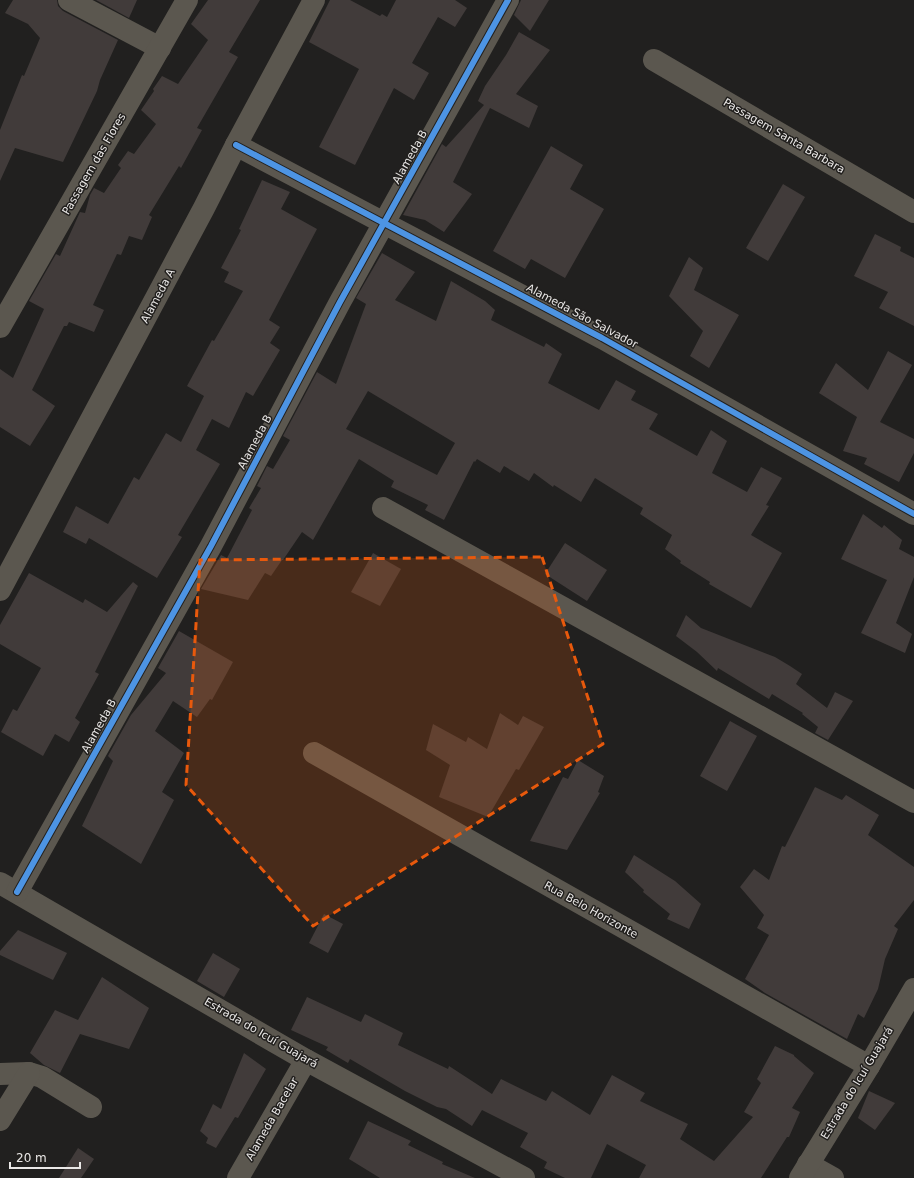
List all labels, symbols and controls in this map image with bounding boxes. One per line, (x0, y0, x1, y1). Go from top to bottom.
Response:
street label: Passagem Santa Barbara (721, 96, 847, 176)
street label: Passagem das Flores (60, 111, 128, 217)
street label: Alameda B (390, 128, 430, 186)
street label: Alameda A (138, 266, 178, 325)
street label: Alameda São Salvador (524, 281, 640, 351)
street label: Alameda B (235, 413, 275, 471)
street label: Alameda B (79, 697, 119, 755)
street label: Rua Belo Horizonte (542, 879, 640, 941)
street label: Estrada do Icuí Guajará (202, 995, 320, 1071)
street label: Estrada do Icuí Guajará (818, 1024, 896, 1142)
street label: Alameda Bacelar (243, 1075, 301, 1163)
scale bar (10, 1144, 80, 1170)
text: 20 m (16, 1151, 47, 1165)

